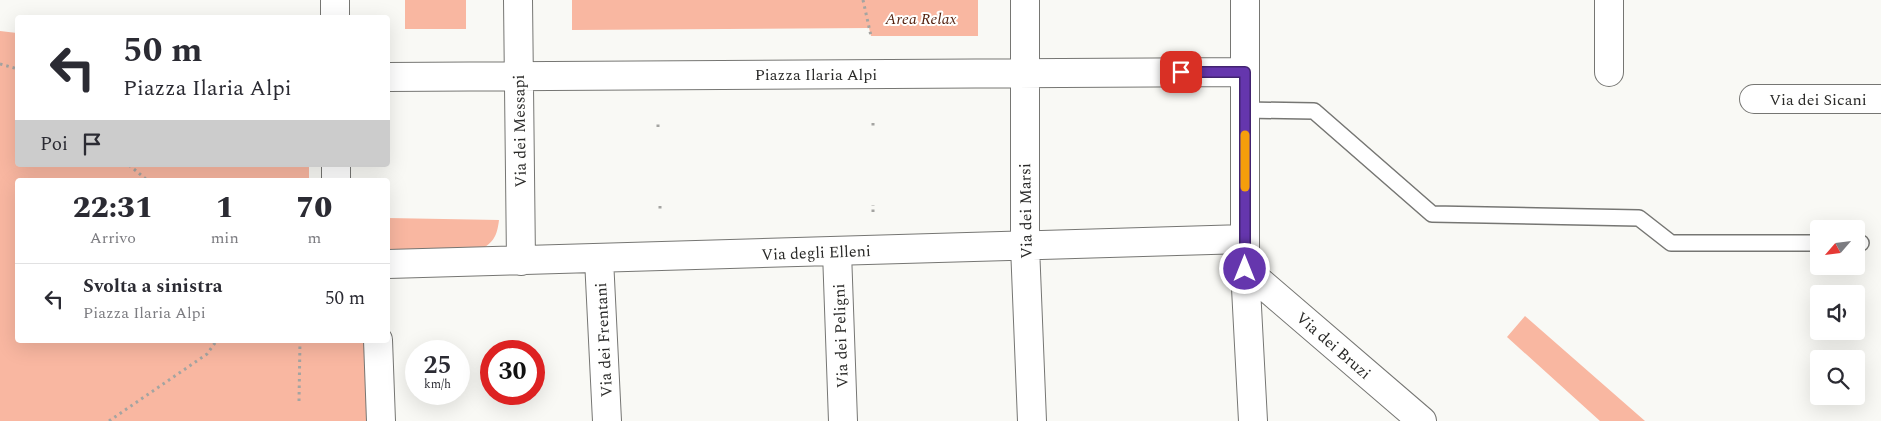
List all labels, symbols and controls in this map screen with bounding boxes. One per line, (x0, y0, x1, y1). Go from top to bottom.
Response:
park label: Area Relax (884, 7, 957, 31)
text: 50 m (123, 24, 203, 77)
icon: left (40, 35, 105, 100)
pin (1160, 51, 1202, 93)
icon: arrive (1167, 58, 1195, 86)
street label: Piazza Ilaria Alpi (755, 63, 877, 87)
text: Piazza Ilaria Alpi (123, 72, 292, 105)
street label: Via dei Messapi (507, 74, 533, 188)
street label: Via dei Sicani (1769, 88, 1867, 112)
text: Poi (40, 130, 68, 159)
icon: arrive (78, 130, 106, 158)
street label: Via dei Marsi (1013, 163, 1039, 259)
text: 22:31 (73, 185, 153, 231)
text: 1 (216, 185, 234, 231)
text: 70 (296, 185, 332, 231)
north arrow (1810, 220, 1865, 275)
map controls (1810, 220, 1865, 405)
text: Arrivo (90, 226, 136, 250)
text: min (211, 226, 239, 250)
text: m (307, 226, 321, 250)
street label: Via degli Elleni (761, 239, 871, 267)
position arrow (1218, 242, 1270, 294)
text: Svolta a sinistra (83, 272, 223, 301)
street label: Via dei Frentani (589, 282, 619, 398)
street label: Via dei Peligni (827, 283, 855, 389)
text: 50 m (325, 284, 365, 313)
icon: left (40, 285, 68, 313)
button: sound (1810, 285, 1865, 340)
text: Piazza Ilaria Alpi (83, 301, 206, 325)
street label: Via dei Bruzi (1290, 306, 1376, 385)
speed limit sign: 30 (480, 340, 545, 405)
text: 25 (423, 347, 452, 385)
button: search (1810, 350, 1865, 405)
text: km/h (424, 375, 451, 394)

